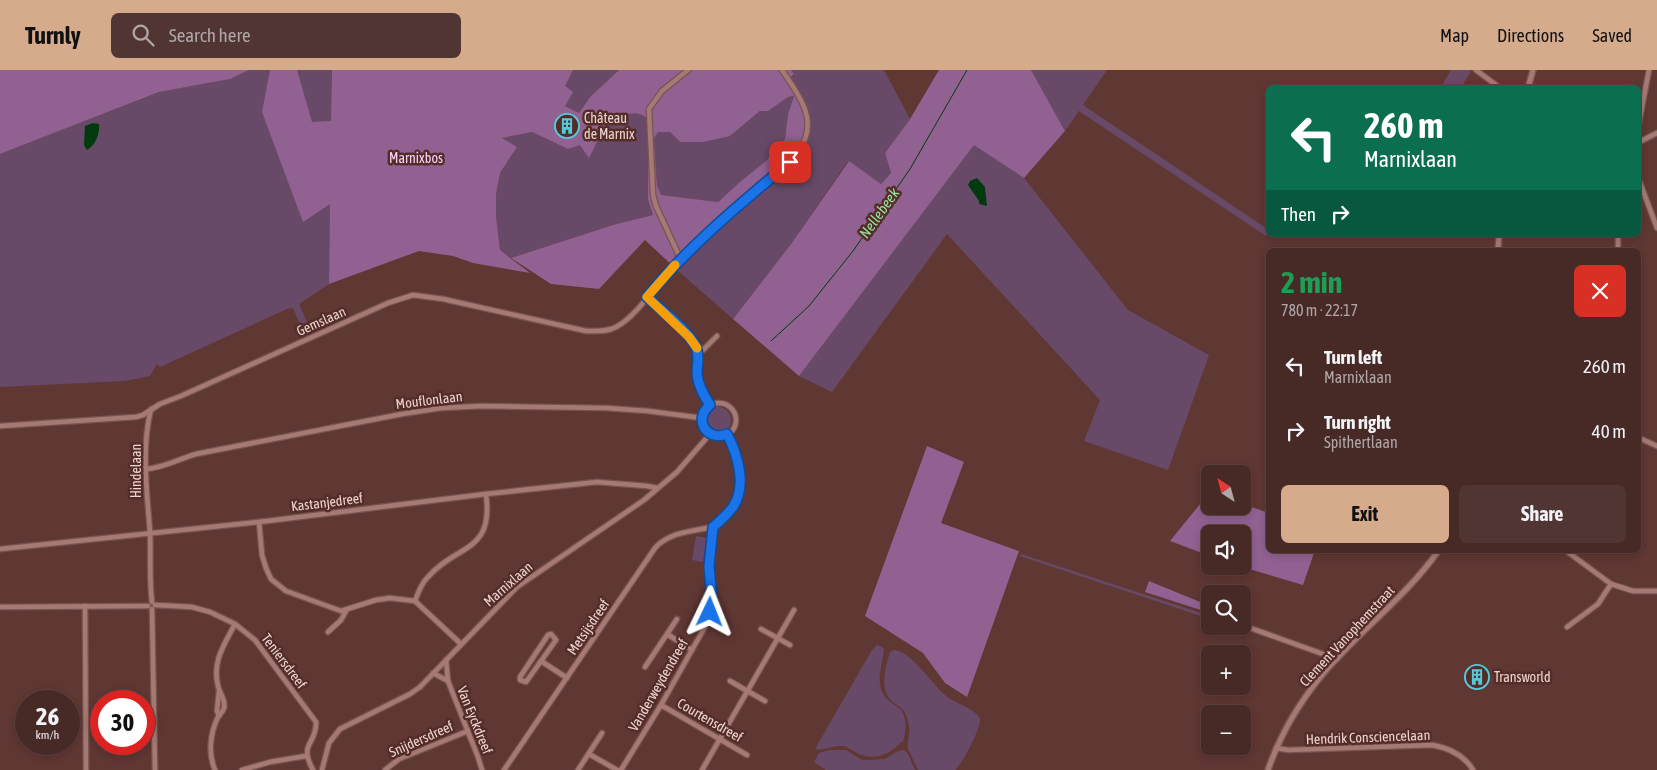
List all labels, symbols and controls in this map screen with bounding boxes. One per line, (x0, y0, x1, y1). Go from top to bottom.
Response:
search box (111, 13, 461, 58)
icon: search (129, 21, 157, 49)
text: Turnly (25, 22, 81, 49)
text: Search here (169, 24, 251, 46)
text: Map (1440, 25, 1469, 46)
text: Directions (1497, 25, 1564, 46)
text: Saved (1592, 25, 1632, 46)
icon: left (1281, 105, 1346, 170)
text: 260 m (1364, 105, 1443, 145)
place label: Château de Marnix (584, 110, 635, 142)
building icon: Château de Marnix (554, 113, 580, 139)
pin (769, 141, 811, 183)
text: Marnixlaan (1364, 146, 1457, 172)
icon: arrive (776, 148, 804, 176)
park label: Marnixbos (389, 150, 443, 166)
water label: Nellebeek (856, 184, 903, 241)
icon: right (1326, 200, 1354, 228)
text: Then (1281, 203, 1316, 225)
text: 2 min (1281, 265, 1342, 299)
button: close (1574, 265, 1626, 317)
text: 780 m · 22:17 (1281, 301, 1358, 319)
street label: Gemslaan (294, 303, 348, 339)
text: Turn left (1324, 346, 1382, 368)
icon: left (1281, 352, 1309, 380)
text: 260 m (1583, 355, 1626, 377)
text: Marnixlaan (1324, 368, 1392, 386)
street label: Mouflonlaan (395, 388, 463, 412)
text: Turn right (1324, 411, 1391, 433)
icon: right (1281, 417, 1309, 445)
text: 40 m (1592, 420, 1626, 442)
text: Spithertlaan (1324, 433, 1398, 451)
street label: Hindelaan (128, 444, 144, 498)
north arrow (1201, 465, 1251, 515)
map controls (1201, 465, 1251, 755)
button: Exit (1281, 485, 1449, 543)
button: Share (1459, 485, 1626, 543)
street label: Kastanjedreef (290, 490, 364, 514)
button: sound (1201, 525, 1251, 575)
street label: Marnixlaan (480, 559, 536, 609)
street label: Clement Vanophemstraat (1296, 582, 1398, 690)
position arrow (683, 585, 735, 637)
button: search (1201, 585, 1251, 635)
street label: Metsijsdreef (564, 596, 612, 658)
street label: Teniersdreef (258, 630, 310, 692)
street label: Vanderweydendreef (625, 636, 691, 734)
button: + (1201, 645, 1251, 695)
building icon: Transworld (1464, 664, 1490, 690)
place label: Transworld (1494, 669, 1551, 685)
street label: Van Eyckdreef (454, 684, 496, 756)
speed limit sign: 30 (90, 690, 155, 755)
street label: Courtensdreef (674, 695, 746, 745)
text: 26 (36, 702, 59, 730)
button: − (1201, 705, 1251, 755)
street label: Snijdersdreef (386, 718, 456, 760)
street label: Hendrik Consciencelaan (1305, 727, 1431, 747)
text: km/h (36, 728, 59, 742)

